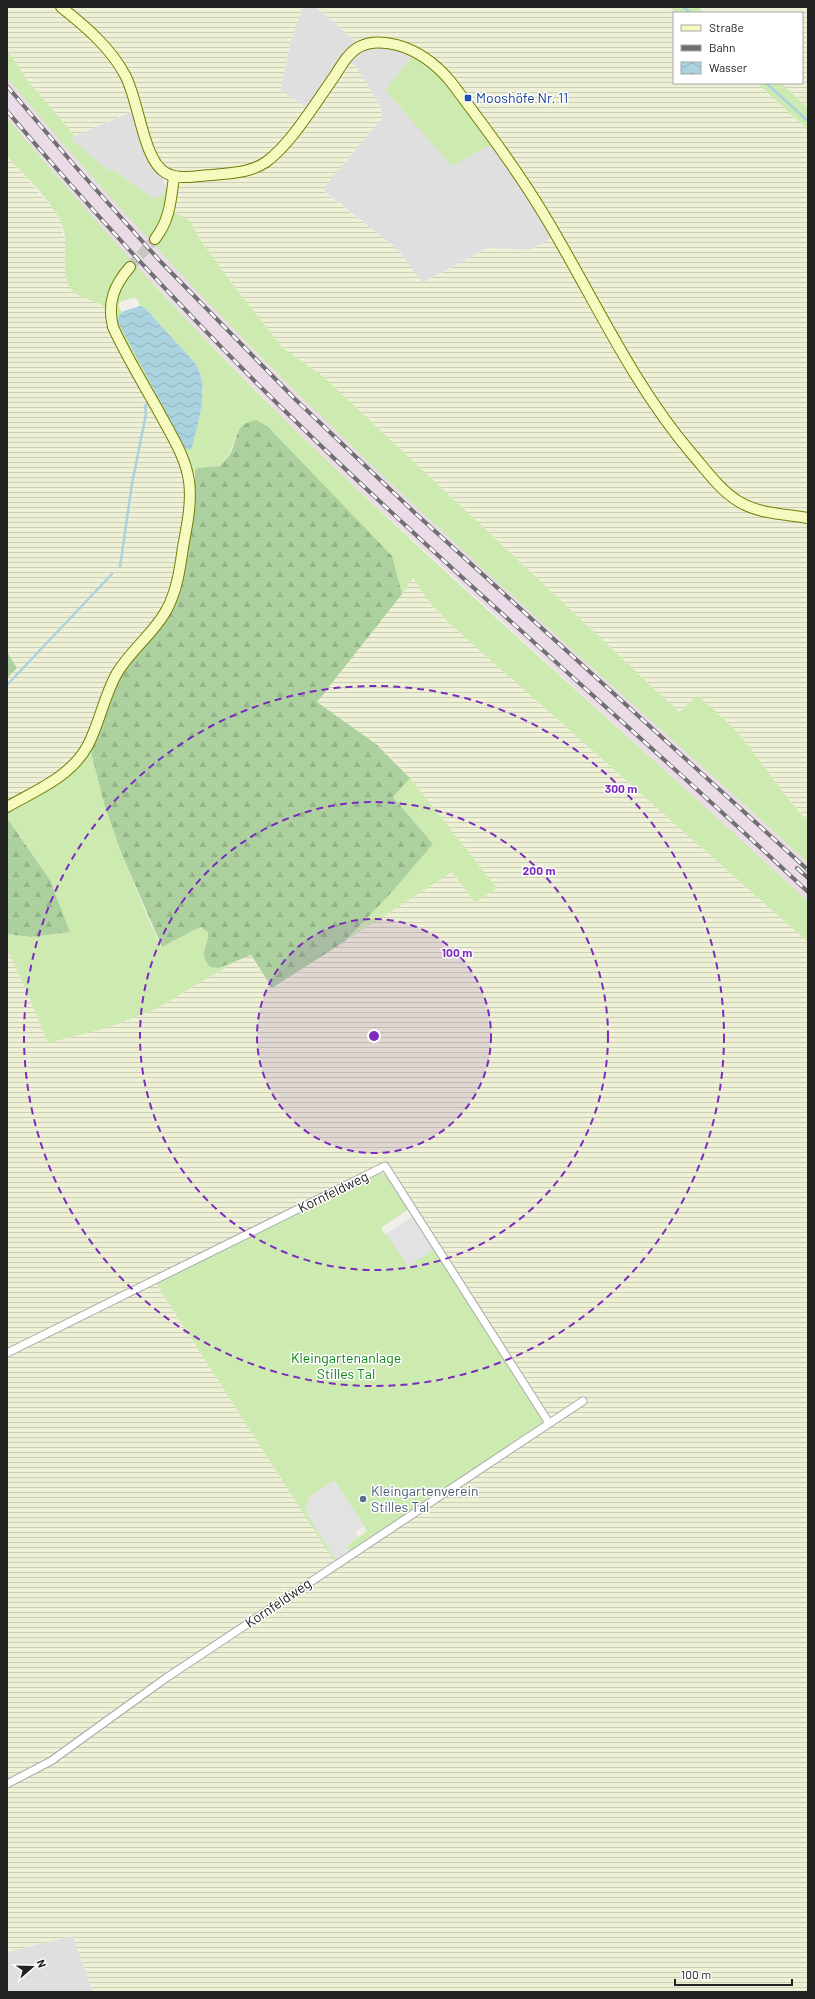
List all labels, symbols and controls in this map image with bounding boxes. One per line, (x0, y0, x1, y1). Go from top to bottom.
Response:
legend (673, 12, 803, 84)
text: Straße (709, 20, 744, 34)
text: Bahn (709, 40, 736, 54)
text: Wasser (709, 60, 748, 74)
place label: Mooshöfe Nr. 11 (476, 89, 568, 106)
marker: Mooshöfe Nr. 11 (463, 93, 473, 103)
text: 300 m (605, 781, 637, 795)
text: 200 m (523, 863, 555, 877)
text: 100 m (442, 945, 472, 959)
centre of rings (367, 1029, 381, 1043)
street label: Kornfeldweg (295, 1167, 371, 1216)
park label: Kleingartenanlage Stilles Tal (291, 1349, 401, 1382)
place label: Kleingartenverein Stilles Tal (371, 1482, 479, 1515)
marker: Kleingartenverein Stilles Tal (358, 1494, 368, 1504)
street label: Kornfeldweg (241, 1574, 314, 1631)
north arrow (12, 1947, 52, 1987)
text: N (35, 1958, 49, 1969)
scale bar (675, 1961, 792, 1987)
text: 100 m (681, 1967, 711, 1981)

